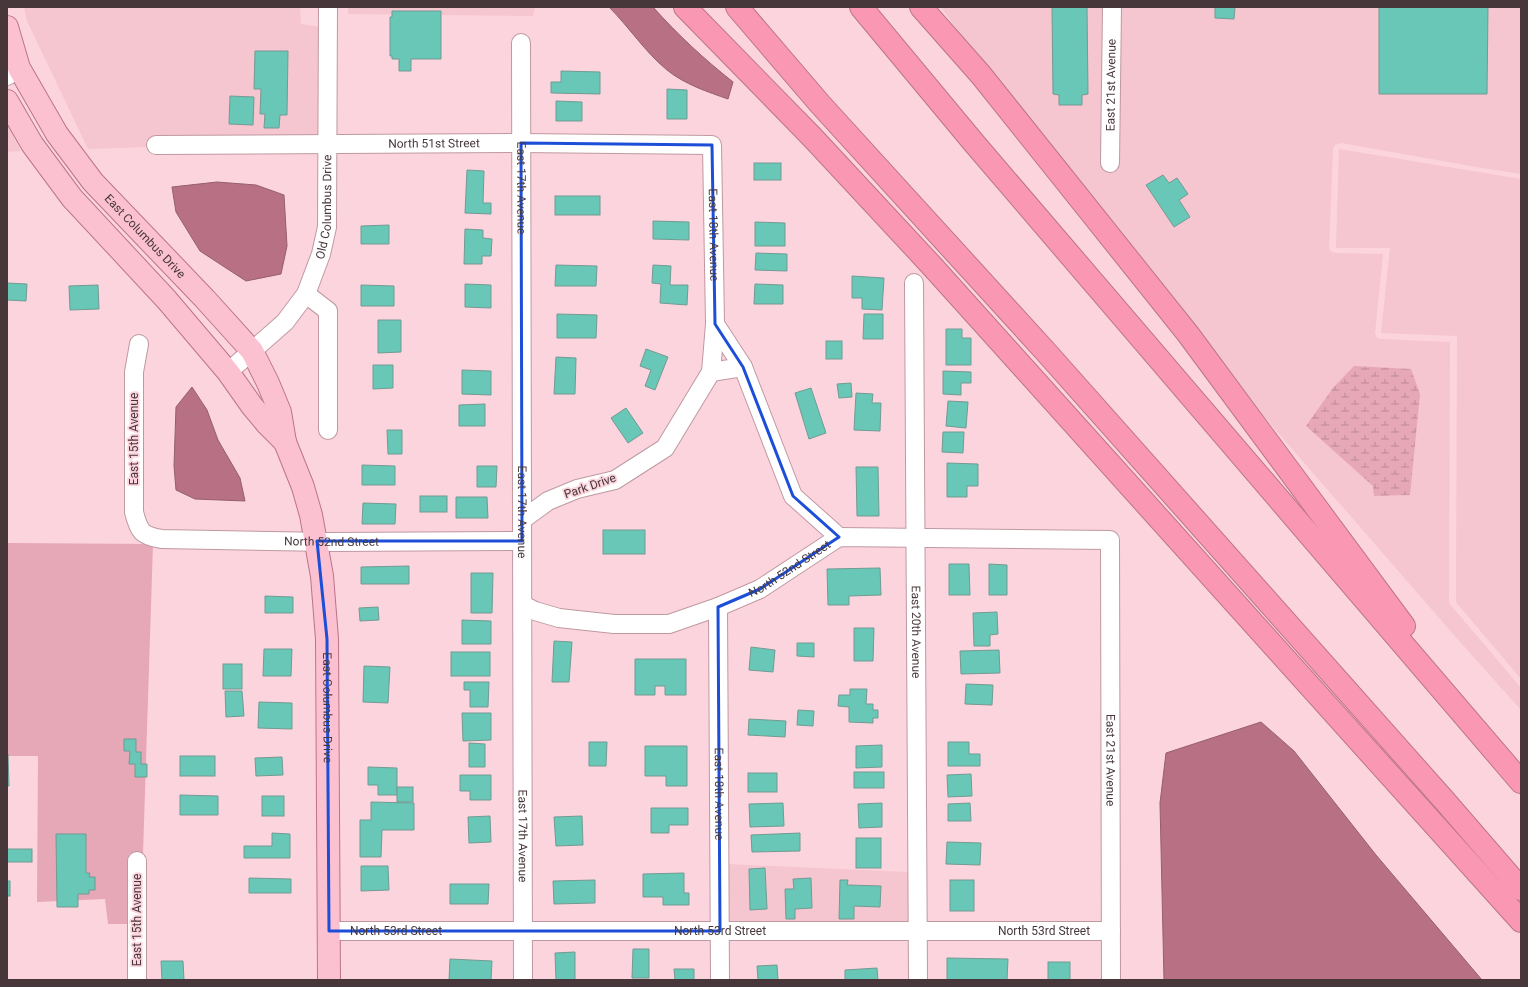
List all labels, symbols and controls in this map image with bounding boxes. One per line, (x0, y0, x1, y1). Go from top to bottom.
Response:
street label: East 21st Avenue (1103, 39, 1119, 131)
street label: North 51st Street (388, 136, 480, 151)
street label: East 17th Avenue (514, 142, 528, 234)
street label: Old Columbus Drive (313, 155, 334, 261)
street label: East 18th Avenue (706, 188, 721, 281)
street label: East Columbus Drive (102, 191, 188, 281)
street label: East 15th Avenue (127, 393, 141, 485)
street label: East 17th Avenue (515, 466, 529, 558)
street label: Park Drive (562, 471, 618, 501)
street label: North 52nd Street (284, 534, 379, 549)
street label: North 52nd Street (746, 537, 833, 600)
street label: East 20th Avenue (909, 586, 923, 678)
street label: East Columbus Drive (320, 652, 335, 763)
street label: East 21st Avenue (1103, 714, 1118, 806)
street label: East 18th Avenue (712, 748, 726, 840)
street label: East 17th Avenue (516, 790, 530, 882)
street label: East 15th Avenue (130, 874, 144, 966)
street label: North 53rd Street (350, 924, 442, 938)
street label: North 53rd Street (674, 924, 766, 938)
street label: North 53rd Street (998, 924, 1090, 938)

